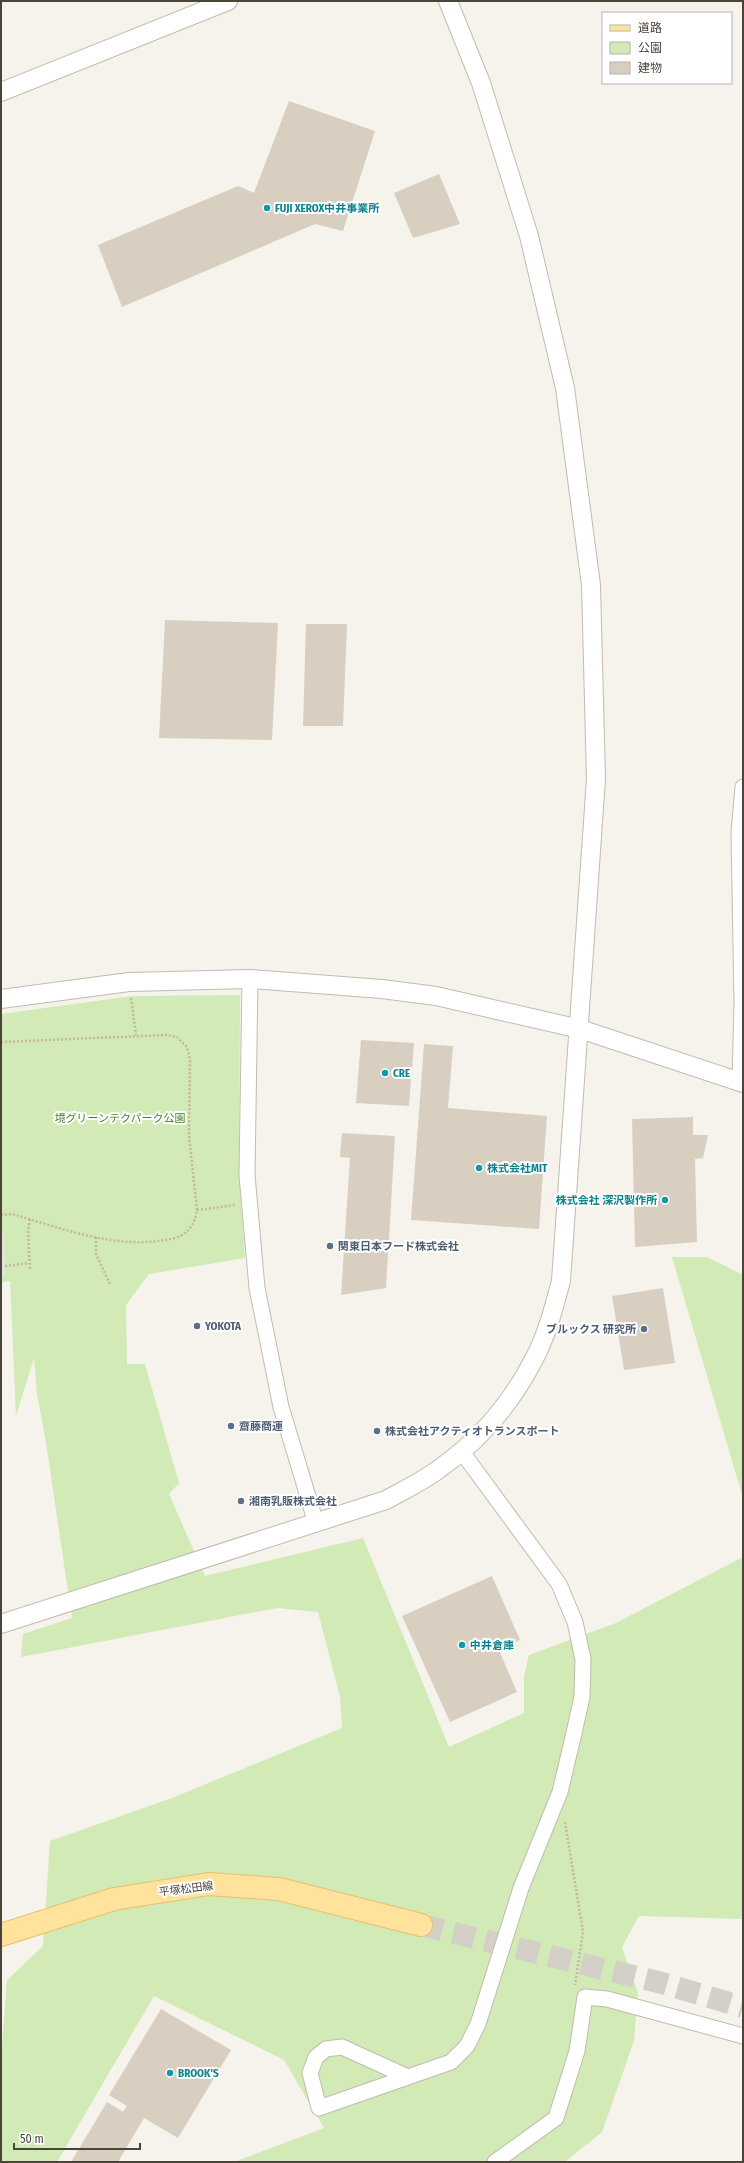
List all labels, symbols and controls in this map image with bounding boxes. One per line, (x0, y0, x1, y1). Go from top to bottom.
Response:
legend (602, 12, 732, 84)
text: 道路 (638, 21, 662, 35)
text: 公園 (638, 41, 662, 55)
text: 建物 (638, 61, 662, 75)
place label: FUJI XEROX中井事業所 (275, 202, 379, 215)
marker: FUJI XEROX中井事業所 (262, 203, 272, 213)
place label: CRE (393, 1067, 410, 1080)
marker: CRE (380, 1068, 390, 1078)
park label: 境グリーンテクパーク公園 (55, 1112, 185, 1125)
place label: 株式会社MIT (487, 1162, 548, 1175)
marker: 株式会社MIT (474, 1163, 484, 1173)
place label: 株式会社 深沢製作所 (556, 1194, 657, 1207)
marker: 株式会社 深沢製作所 (660, 1195, 670, 1205)
place label: 関東日本フード株式会社 (338, 1240, 459, 1253)
marker: 関東日本フード株式会社 (325, 1241, 335, 1251)
place label: YOKOTA (204, 1320, 242, 1333)
marker: YOKOTA (192, 1321, 202, 1331)
place label: ブルックス 研究所 (546, 1323, 636, 1336)
marker: ブルックス 研究所 (639, 1324, 649, 1334)
place label: 齋藤商運 (239, 1420, 283, 1433)
marker: 齋藤商運 (226, 1421, 236, 1431)
place label: 株式会社アクティオトランスポート (385, 1425, 560, 1438)
marker: 株式会社アクティオトランスポート (372, 1426, 382, 1436)
place label: 湘南乳販株式会社 (249, 1495, 337, 1508)
marker: 湘南乳販株式会社 (236, 1496, 246, 1506)
place label: 中井倉庫 (470, 1639, 514, 1652)
marker: 中井倉庫 (457, 1640, 467, 1650)
street label: 平塚松田線 (158, 1879, 214, 1899)
place label: BROOK'S (178, 2067, 219, 2080)
marker: BROOK'S (165, 2068, 175, 2078)
scale bar (14, 2125, 140, 2151)
text: 50 m (20, 2132, 44, 2146)

